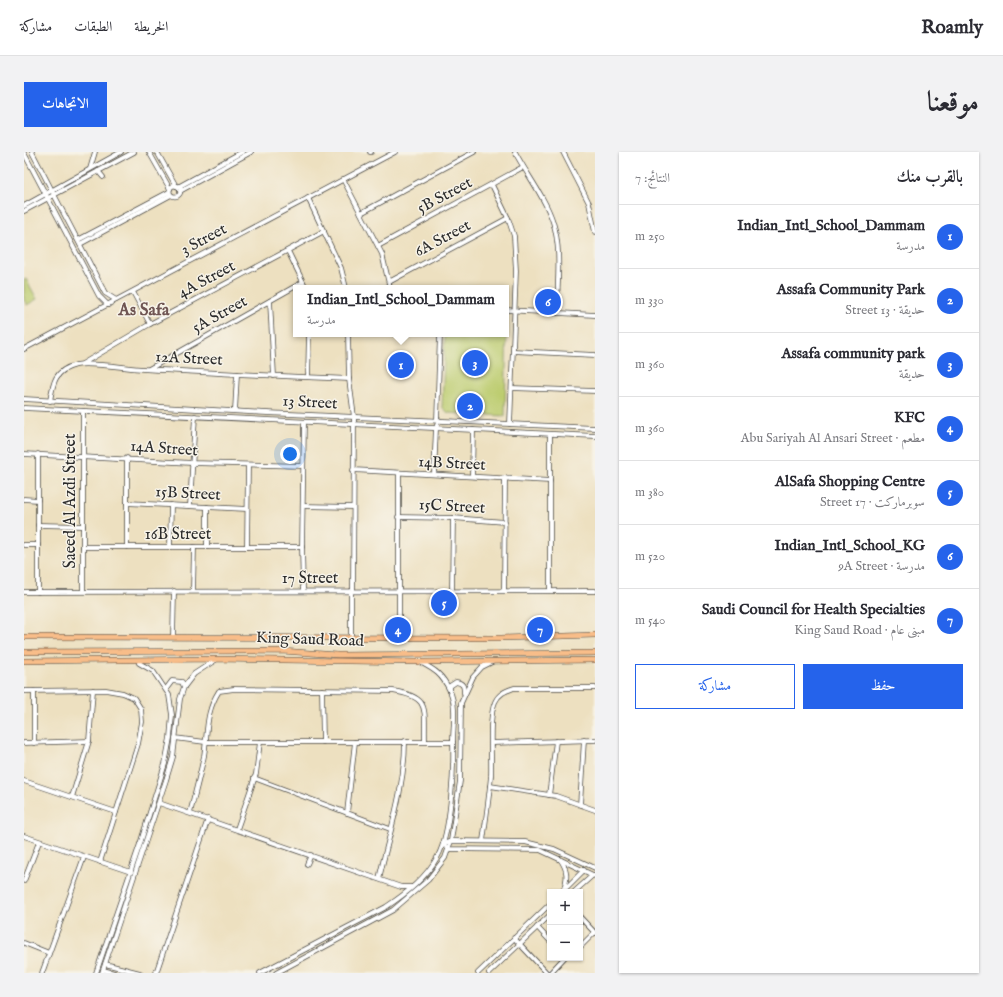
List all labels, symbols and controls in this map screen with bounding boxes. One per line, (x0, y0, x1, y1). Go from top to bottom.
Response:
text: Roamly (921, 16, 983, 40)
text: مشاركة (20, 18, 52, 36)
text: الطبقات (74, 18, 112, 36)
text: الخريطة (134, 18, 168, 36)
button: الاتجاهات (24, 82, 107, 127)
text: موقعنا (927, 86, 979, 121)
text: بالقرب منك (896, 167, 963, 188)
text: النتائج: 7 (635, 170, 670, 187)
street label: 5B Street (414, 173, 476, 219)
street label: 6A Street (411, 216, 475, 262)
text: Indian_Intl_School_Dammam (737, 216, 925, 235)
street label: 3 Street (178, 219, 231, 260)
text: 250 m (635, 228, 665, 245)
text: 1 (948, 228, 952, 245)
text: مدرسة (896, 238, 925, 255)
street label: 4A Street (175, 256, 239, 303)
text: Assafa Community Park (777, 280, 925, 299)
popup (293, 285, 509, 337)
pin: 6 (535, 287, 561, 317)
text: Indian_Intl_School_Dammam (307, 290, 495, 309)
street label: 5A Street (189, 292, 251, 338)
text: 330 m (635, 292, 664, 309)
text: 2 (947, 292, 953, 309)
district label: As Safa (118, 300, 170, 321)
text: حديقة · 13 Street (845, 302, 925, 319)
text: مدرسة (307, 312, 336, 329)
text: Assafa community park (781, 344, 925, 363)
street label: 12A Street (155, 347, 224, 371)
pin: 3 (462, 348, 488, 378)
pin: 1 (388, 350, 414, 380)
text: 360 m (635, 356, 665, 373)
text: 3 (948, 356, 952, 373)
text: حديقة (899, 366, 925, 383)
pin: 2 (457, 391, 483, 421)
street label: 13 Street (282, 392, 339, 414)
text: KFC (894, 408, 925, 427)
text: 360 m (635, 420, 665, 437)
text: 4 (947, 420, 953, 437)
text: مطعم · Abu Sariyah Al Ansari Street (741, 430, 925, 447)
street label: Saeed Al Azdi Street (61, 433, 81, 568)
street label: 14A Street (129, 437, 199, 461)
your location (280, 444, 300, 464)
street label: 14B Street (418, 452, 487, 476)
text: AlSafa Shopping Centre (775, 472, 925, 491)
street label: 15B Street (155, 482, 222, 506)
text: 380 m (635, 484, 664, 501)
text: 5 (948, 484, 952, 501)
text: سوبرماركت · 17 Street (820, 494, 925, 511)
street label: 15C Street (418, 495, 486, 519)
street label: 16B Street (145, 525, 212, 545)
text: Indian_Intl_School_KG (774, 536, 925, 555)
text: 520 m (635, 548, 665, 565)
text: 6 (947, 548, 953, 565)
text: مدرسة · 9A Street (838, 558, 925, 575)
street label: 17 Street (282, 569, 339, 589)
pin: 5 (431, 588, 457, 618)
text: Saudi Council for Health Specialties (702, 600, 925, 619)
text: 540 m (635, 612, 665, 629)
text: 7 (947, 612, 953, 629)
pin: 4 (385, 615, 411, 645)
pin: 7 (527, 615, 553, 645)
text: مبنى عام · King Saud Road (794, 622, 925, 639)
street label: King Saud Road (256, 628, 365, 652)
button: مشاركة (635, 664, 795, 709)
button: حفظ (803, 664, 963, 709)
map controls (547, 889, 583, 961)
button: + (547, 889, 583, 925)
button: − (547, 925, 583, 961)

